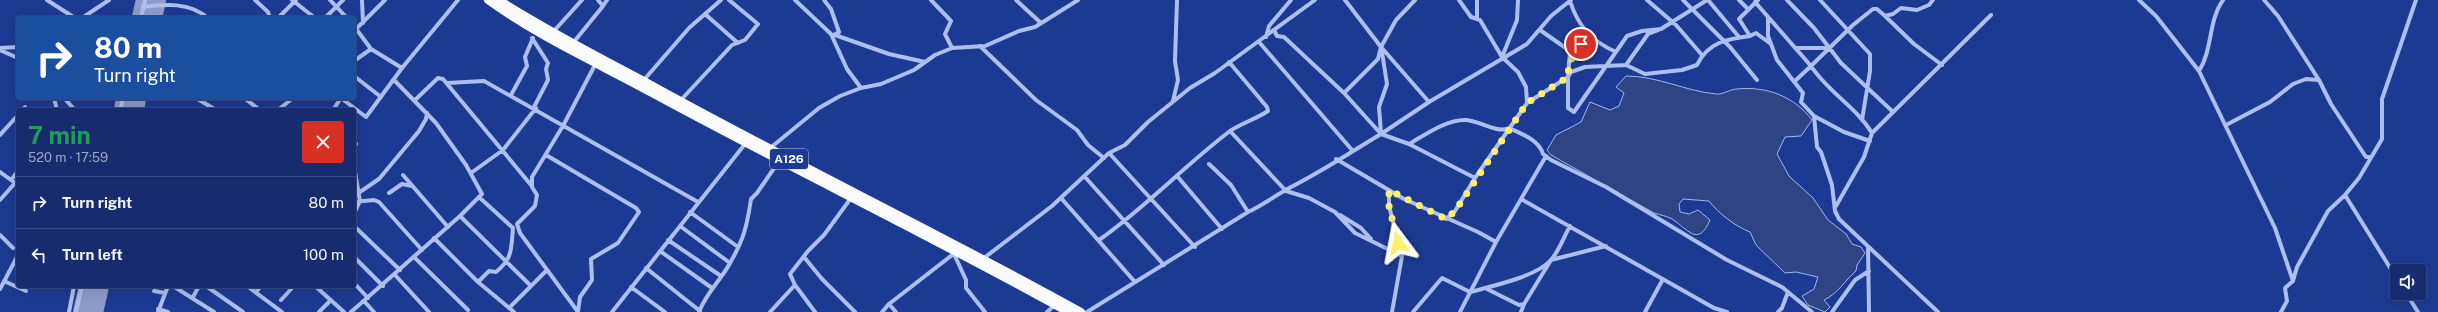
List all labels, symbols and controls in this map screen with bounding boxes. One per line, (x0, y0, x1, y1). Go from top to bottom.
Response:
pin (1564, 27, 1598, 61)
text: 80 m (94, 31, 162, 64)
icon: right (28, 32, 80, 84)
icon: arrive (1570, 33, 1592, 55)
text: Turn right (94, 65, 176, 86)
text: 7 min (28, 121, 91, 149)
button: close (302, 121, 344, 163)
road number: A126 (770, 149, 808, 169)
text: 520 m · 17:59 (28, 150, 108, 165)
icon: right (28, 192, 50, 214)
text: Turn right (62, 194, 132, 211)
text: 80 m (309, 194, 344, 211)
position arrow (1377, 222, 1419, 264)
icon: left (28, 244, 50, 266)
text: Turn left (62, 246, 123, 263)
text: 100 m (303, 246, 344, 263)
map controls (2390, 264, 2426, 300)
button: sound (2390, 264, 2426, 300)

